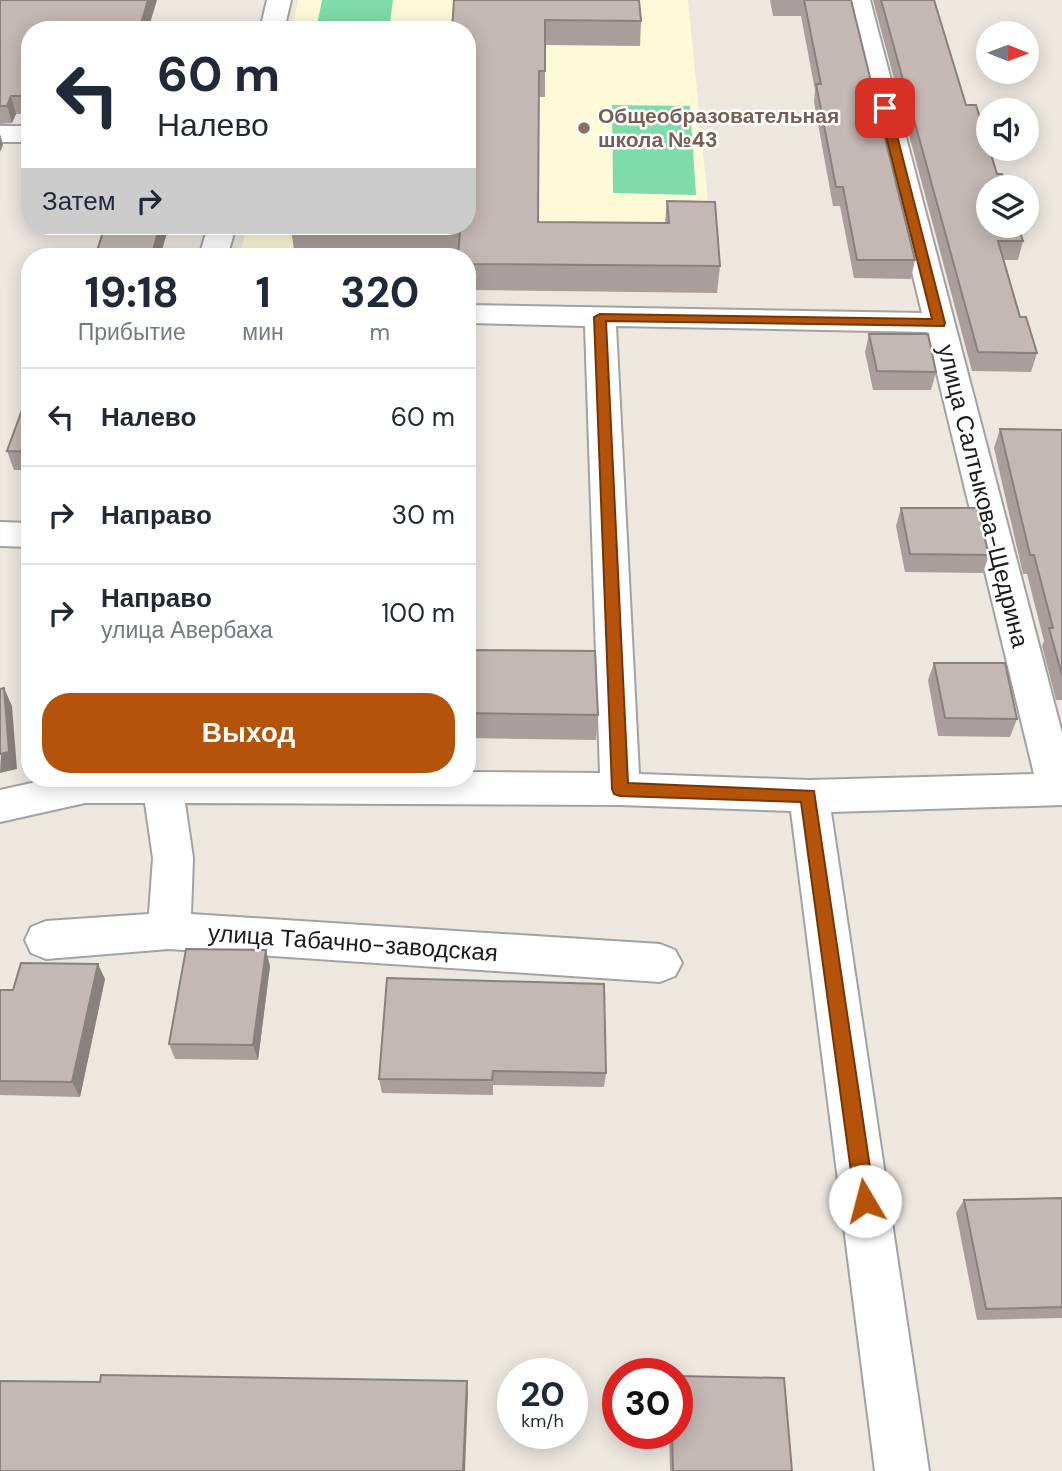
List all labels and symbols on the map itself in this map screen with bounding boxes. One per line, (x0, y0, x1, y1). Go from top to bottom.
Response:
north arrow (976, 21, 1040, 84)
pin (855, 78, 915, 138)
place label: Общеобразовательная школа №43 (598, 102, 839, 154)
marker: Общеобразовательная школа №43 (576, 120, 592, 136)
street label: улица Салтыкова-Щедрина (931, 341, 1036, 651)
street label: улица Табачно-заводская (207, 917, 499, 968)
position arrow (828, 1164, 902, 1238)
speed limit sign: 30 (602, 1358, 693, 1449)

